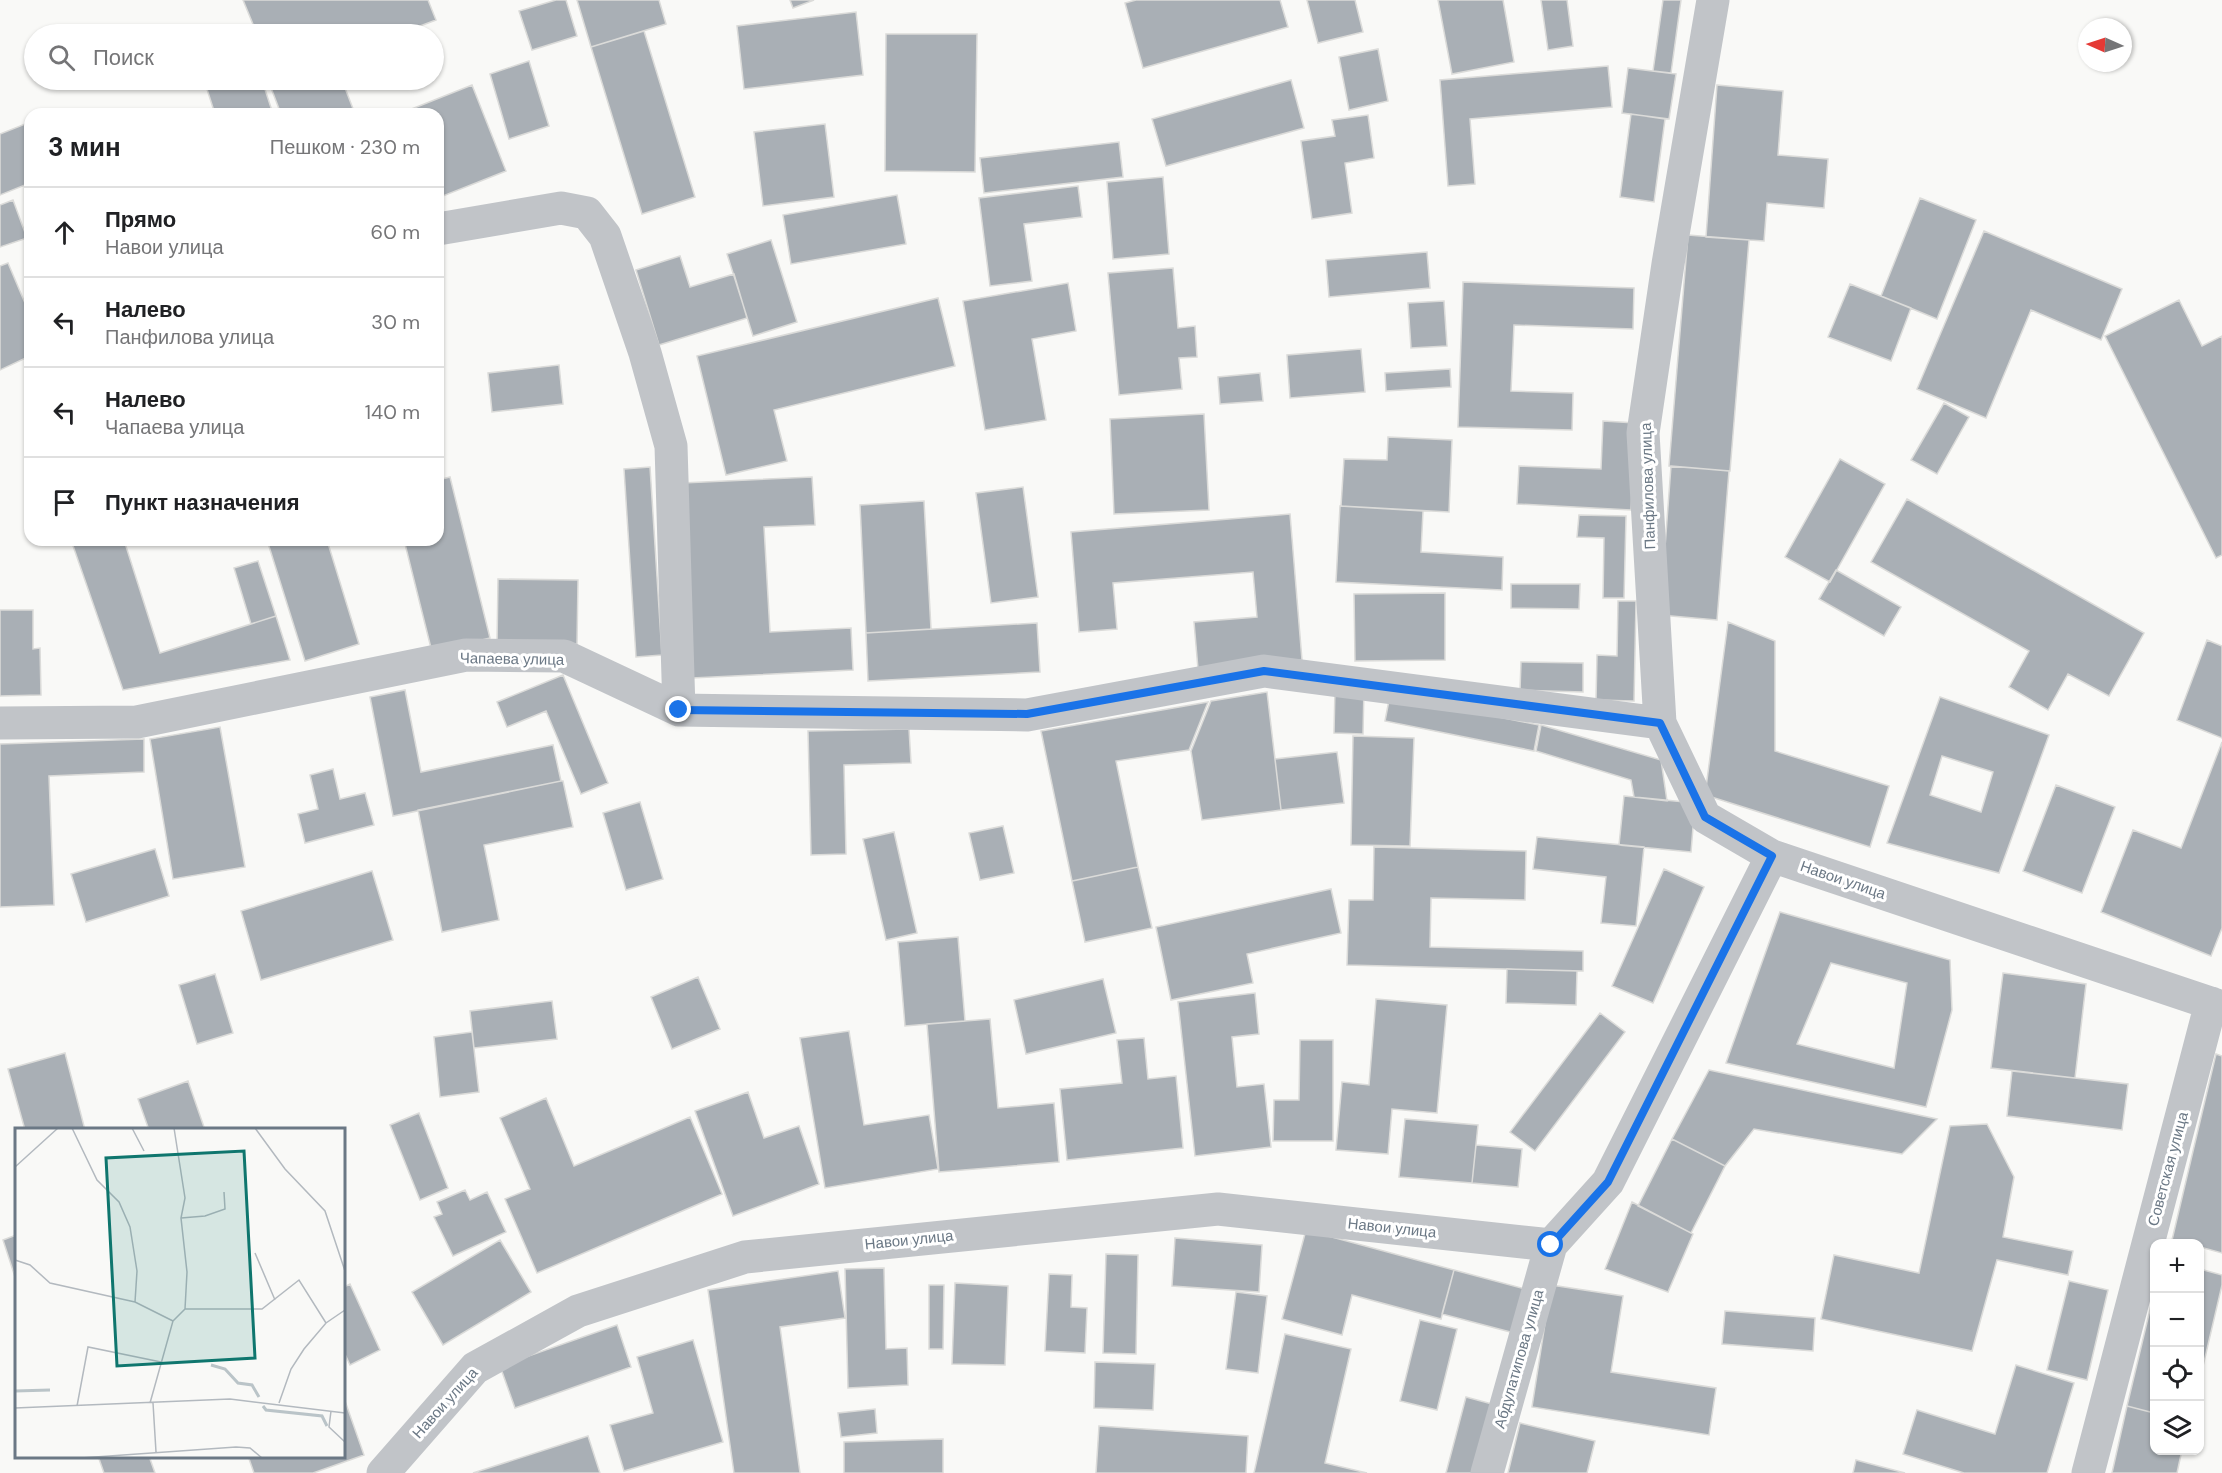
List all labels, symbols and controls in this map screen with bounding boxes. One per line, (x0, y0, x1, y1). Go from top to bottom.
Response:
north arrow (2078, 18, 2132, 72)
search box (24, 24, 444, 90)
icon: search (45, 41, 78, 74)
text: Поиск (93, 43, 154, 72)
text: 3 мин (48, 130, 121, 164)
text: Пешком · 230 m (270, 134, 420, 160)
text: Прямо (105, 205, 176, 234)
icon: ahead (48, 216, 81, 249)
text: 60 m (371, 219, 420, 245)
text: Навои улица (105, 234, 224, 260)
text: Налево (105, 295, 186, 324)
icon: left (48, 306, 81, 339)
text: 30 m (371, 309, 420, 335)
text: Панфилова улица (105, 324, 274, 350)
text: Налево (105, 385, 186, 414)
icon: left (48, 396, 81, 429)
text: 140 m (365, 399, 420, 425)
text: Чапаева улица (105, 414, 244, 440)
street label: Панфилова улица (1636, 422, 1660, 550)
icon: arrive (48, 486, 81, 519)
text: Пункт назначения (105, 488, 300, 517)
street label: Чапаева улица (460, 648, 565, 670)
route end (665, 696, 691, 722)
street label: Навои улица (1798, 856, 1889, 904)
street label: Советская улица (2143, 1109, 2193, 1228)
inset map (15, 1128, 345, 1458)
street label: Навои улица (1347, 1213, 1438, 1243)
street label: Навои улица (864, 1225, 955, 1255)
route start (1537, 1231, 1563, 1257)
map controls (2150, 1239, 2204, 1455)
button: + (2150, 1239, 2204, 1293)
street label: Абдулатипова улица (1490, 1287, 1549, 1431)
button: − (2150, 1293, 2204, 1347)
button: locate (2150, 1347, 2204, 1401)
street label: Навои улица (408, 1363, 483, 1443)
button: layers (2150, 1401, 2204, 1455)

